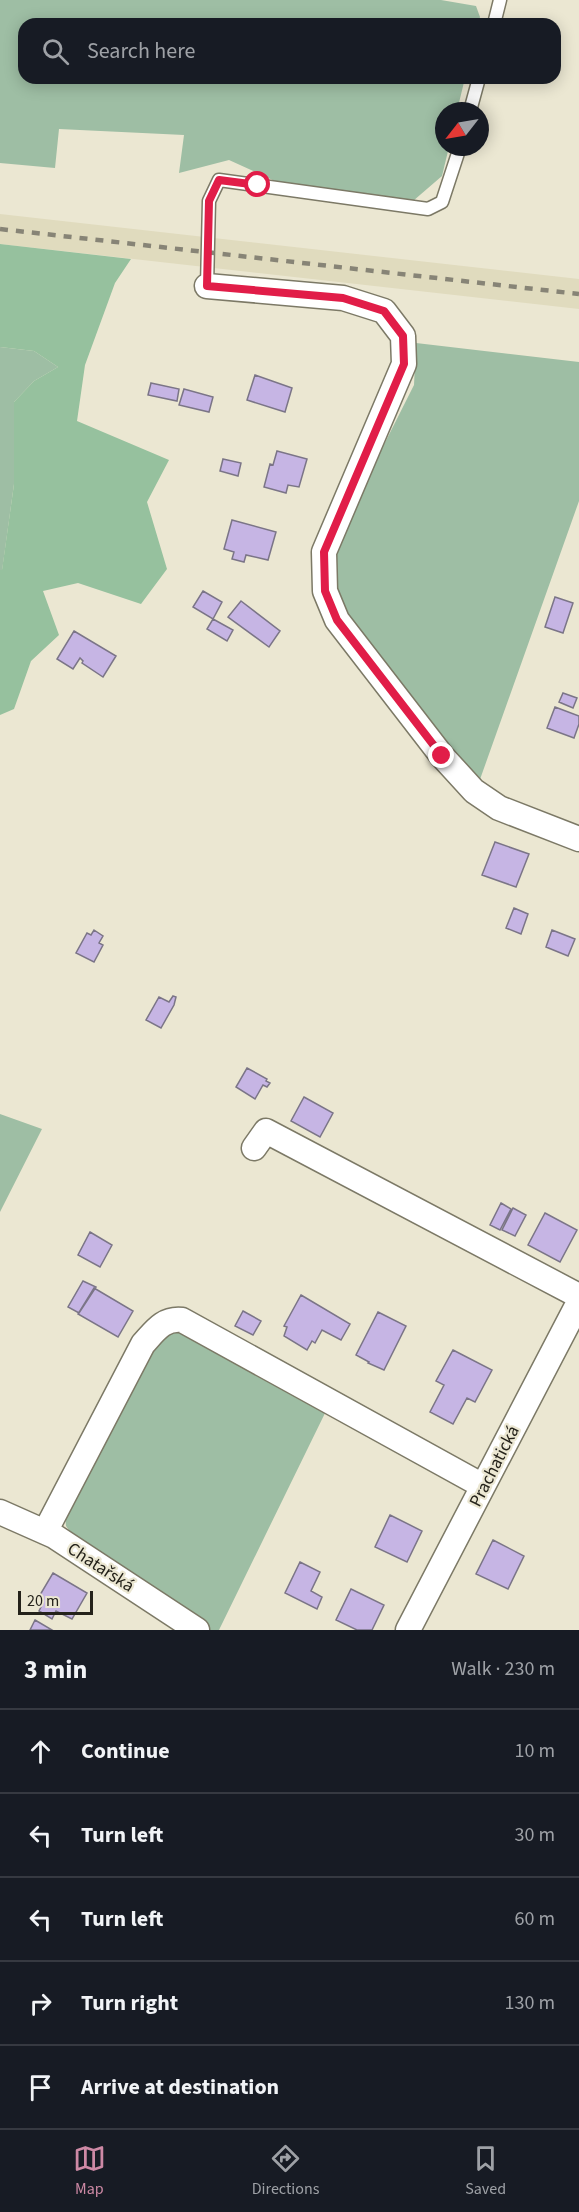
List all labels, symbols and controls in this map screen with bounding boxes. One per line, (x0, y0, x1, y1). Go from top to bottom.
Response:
search box (18, 18, 561, 84)
icon: search (39, 35, 72, 68)
text: Search here (87, 35, 195, 67)
north arrow (435, 102, 489, 156)
route start (244, 171, 270, 197)
route end (428, 742, 454, 768)
street label: Prachatická (463, 1421, 526, 1511)
street label: Chatařská (62, 1536, 139, 1598)
scale bar (18, 1588, 93, 1616)
text: 20 m (27, 1590, 59, 1612)
text: 3 min (24, 1651, 87, 1688)
text: Walk · 230 m (451, 1655, 555, 1683)
icon: ahead (24, 1735, 57, 1768)
text: Continue (81, 1735, 170, 1767)
text: 10 m (515, 1737, 555, 1765)
icon: left (24, 1819, 57, 1852)
text: Turn left (81, 1819, 163, 1851)
text: 30 m (515, 1821, 555, 1849)
icon: left (24, 1903, 57, 1936)
text: Turn left (81, 1903, 163, 1935)
text: 60 m (515, 1905, 555, 1933)
icon: right (24, 1987, 57, 2020)
text: Turn right (81, 1987, 178, 2019)
text: 130 m (505, 1989, 555, 2017)
icon: arrive (24, 2071, 57, 2104)
text: Arrive at destination (81, 2071, 279, 2103)
tab: Map (73, 2142, 106, 2200)
tab: Directions (252, 2142, 319, 2200)
tab: Saved (465, 2142, 506, 2200)

